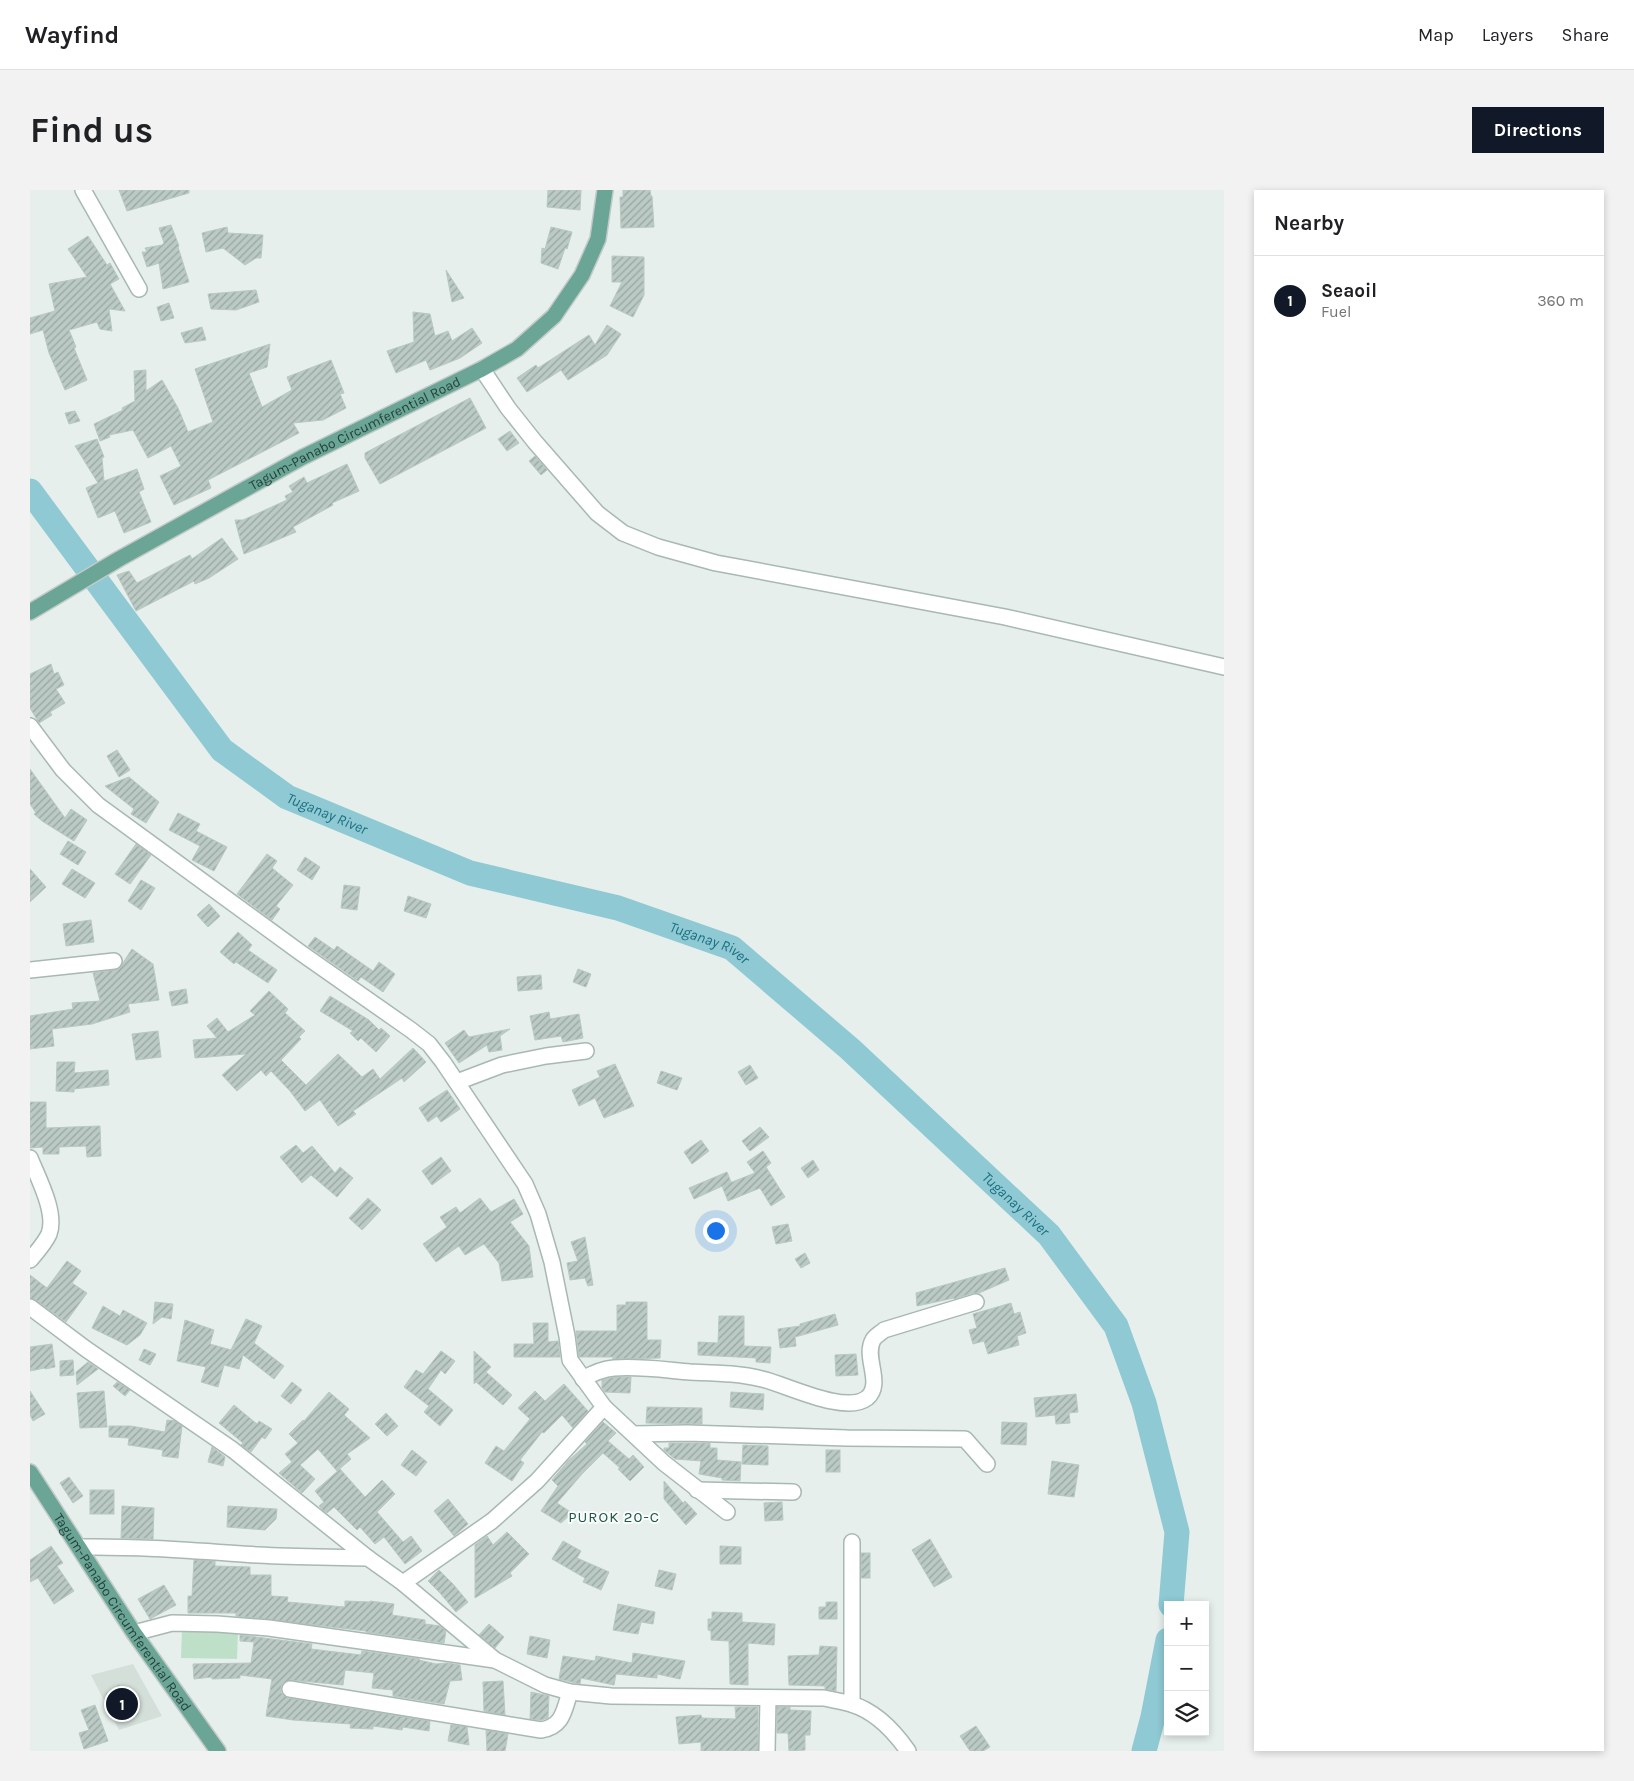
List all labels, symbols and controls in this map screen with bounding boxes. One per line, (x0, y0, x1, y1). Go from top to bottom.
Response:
text: Wayfind (25, 21, 119, 49)
text: Map (1418, 24, 1454, 46)
text: Layers (1482, 24, 1534, 46)
text: Share (1562, 24, 1609, 46)
button: Directions (1472, 107, 1604, 153)
text: Find us (30, 110, 153, 151)
text: Nearby (1274, 211, 1344, 235)
text: Seaoil (1321, 280, 1377, 302)
text: 1 (1287, 291, 1293, 310)
text: 360 m (1537, 291, 1584, 310)
text: Fuel (1321, 302, 1351, 321)
street label: Tagum-Panabo Circumferential Road (246, 373, 464, 494)
water label: Tuganay River (284, 789, 371, 839)
water label: Tuganay River (667, 918, 754, 969)
water label: Tuganay River (978, 1168, 1054, 1241)
your location (703, 1218, 729, 1244)
district label: PUROK 20-C (568, 1508, 660, 1526)
street label: Tagum-Panabo Circumferential Road (50, 1510, 195, 1715)
map controls (1164, 1601, 1209, 1736)
button: + (1164, 1601, 1209, 1646)
button: − (1164, 1646, 1209, 1691)
pin: 1 (106, 1685, 138, 1723)
button: layers (1164, 1691, 1209, 1736)

